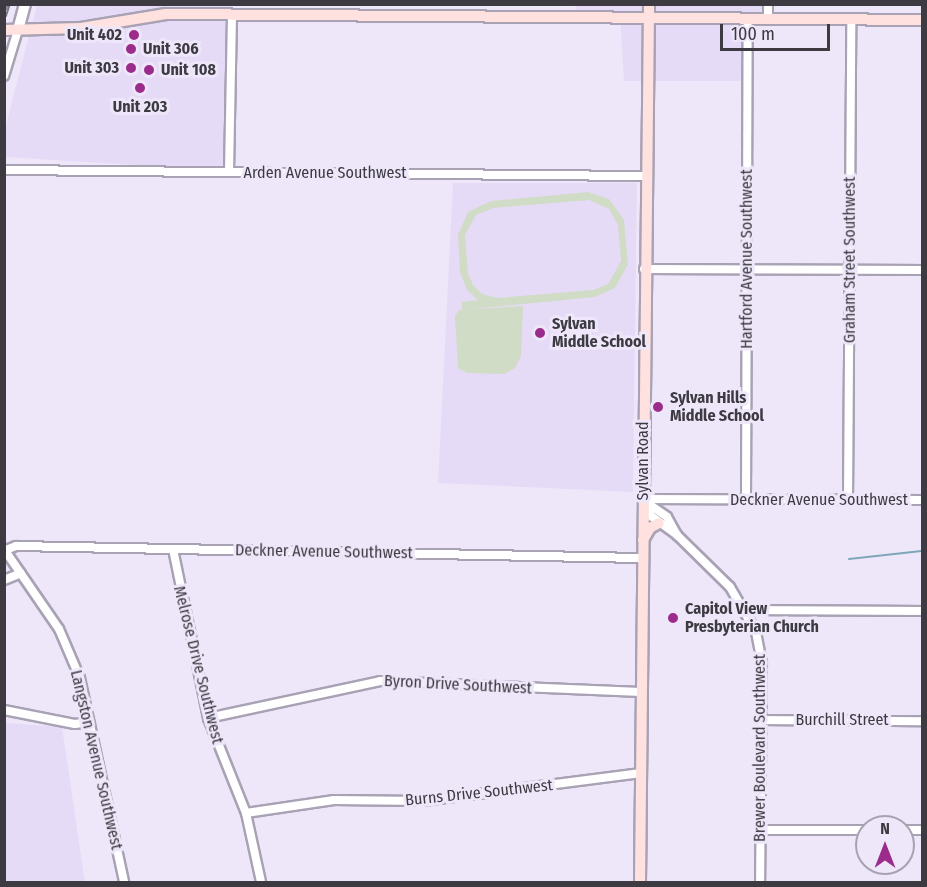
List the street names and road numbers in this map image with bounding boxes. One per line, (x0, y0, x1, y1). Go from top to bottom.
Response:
street label: Arden Avenue Southwest (244, 163, 406, 183)
street label: Hartford Avenue Southwest (737, 169, 757, 349)
street label: Graham Street Southwest (840, 177, 860, 343)
street label: Sylvan Road (633, 421, 653, 501)
street label: Deckner Avenue Southwest (730, 490, 908, 510)
street label: Deckner Avenue Southwest (235, 541, 413, 563)
street label: Melrose Drive Southwest (169, 584, 227, 746)
street label: Brewer Boulevard Southwest (750, 654, 770, 842)
street label: Langston Avenue Southwest (66, 668, 126, 852)
street label: Byron Drive Southwest (384, 672, 532, 698)
street label: Burchill Street (795, 710, 889, 730)
street label: Burns Drive Southwest (404, 776, 554, 810)

